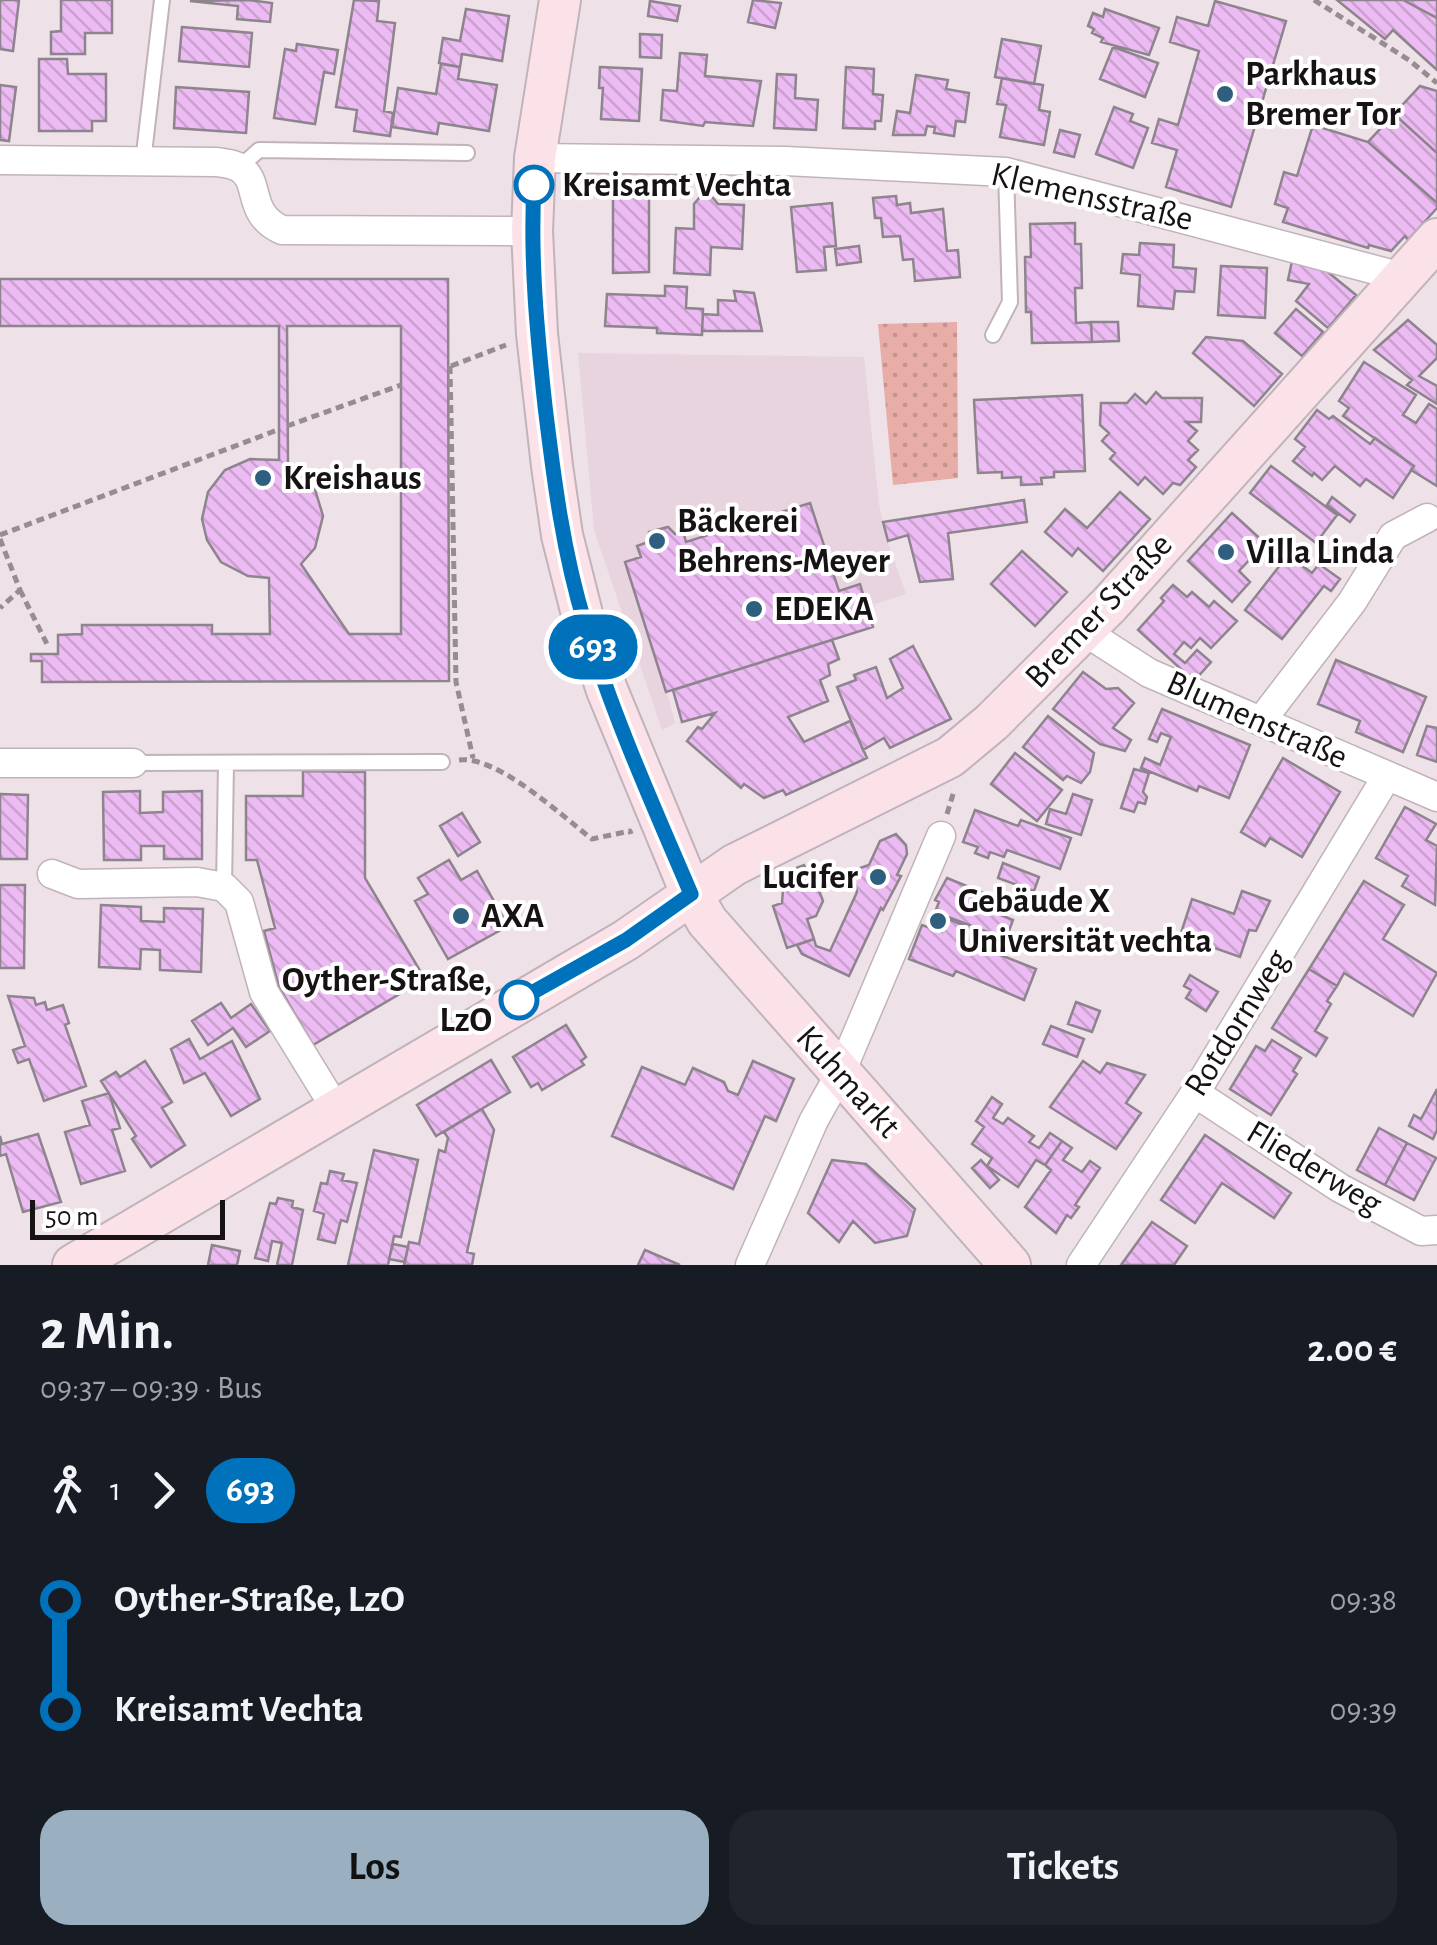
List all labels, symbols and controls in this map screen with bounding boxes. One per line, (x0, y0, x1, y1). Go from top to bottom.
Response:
place label: Parkhaus Bremer Tor (1245, 57, 1401, 132)
marker: Parkhaus Bremer Tor (1214, 83, 1236, 105)
street label: Klemensstraße (988, 157, 1196, 237)
marker: Kreisamt Vechta (515, 166, 553, 204)
place label: Kreisamt Vechta (562, 168, 792, 203)
place label: Kreishaus (283, 461, 422, 496)
marker: Kreishaus (252, 467, 274, 489)
place label: Bäckerei Behrens-Meyer (677, 504, 890, 579)
street label: Bremer Straße (1019, 527, 1179, 695)
marker: Bäckerei Behrens-Meyer (646, 530, 668, 552)
place label: Villa Linda (1246, 535, 1394, 570)
marker: Villa Linda (1215, 541, 1237, 563)
place label: EDEKA (774, 592, 874, 627)
marker: EDEKA (743, 598, 765, 620)
line badge: 693 (536, 614, 650, 680)
text: 693 (569, 630, 617, 665)
street label: Blumenstraße (1161, 665, 1353, 775)
place label: Lucifer (762, 860, 858, 895)
marker: Lucifer (867, 866, 889, 888)
place label: Gebäude X Universität vechta (958, 884, 1212, 959)
place label: AXA (481, 899, 544, 934)
marker: AXA (450, 905, 472, 927)
marker: Gebäude X Universität vechta (927, 910, 949, 932)
street label: Rotdornweg (1178, 943, 1296, 1103)
place label: Oyther-Straße, LzO (282, 963, 492, 1038)
marker: Oyther-Straße, LzO (500, 981, 538, 1019)
street label: Kuhmarkt (789, 1020, 907, 1144)
street label: Fliederweg (1241, 1114, 1387, 1222)
scale bar (30, 1195, 225, 1240)
text: 50 m (45, 1203, 99, 1231)
text: 2 Min. (40, 1304, 174, 1359)
text: 2.00 € (1307, 1331, 1397, 1369)
text: 09:37 – 09:39 · Bus (40, 1372, 262, 1404)
icon: walk (40, 1463, 95, 1518)
icon: forward (136, 1463, 191, 1518)
text: 693 (226, 1473, 275, 1508)
text: 1 (110, 1474, 121, 1506)
text: Oyther-Straße, LzO (114, 1581, 405, 1619)
text: 09:38 (1329, 1584, 1397, 1616)
text: Kreisamt Vechta (114, 1691, 363, 1729)
text: 09:39 (1330, 1694, 1397, 1726)
button: Los (40, 1810, 709, 1925)
button: Tickets (729, 1810, 1397, 1925)

